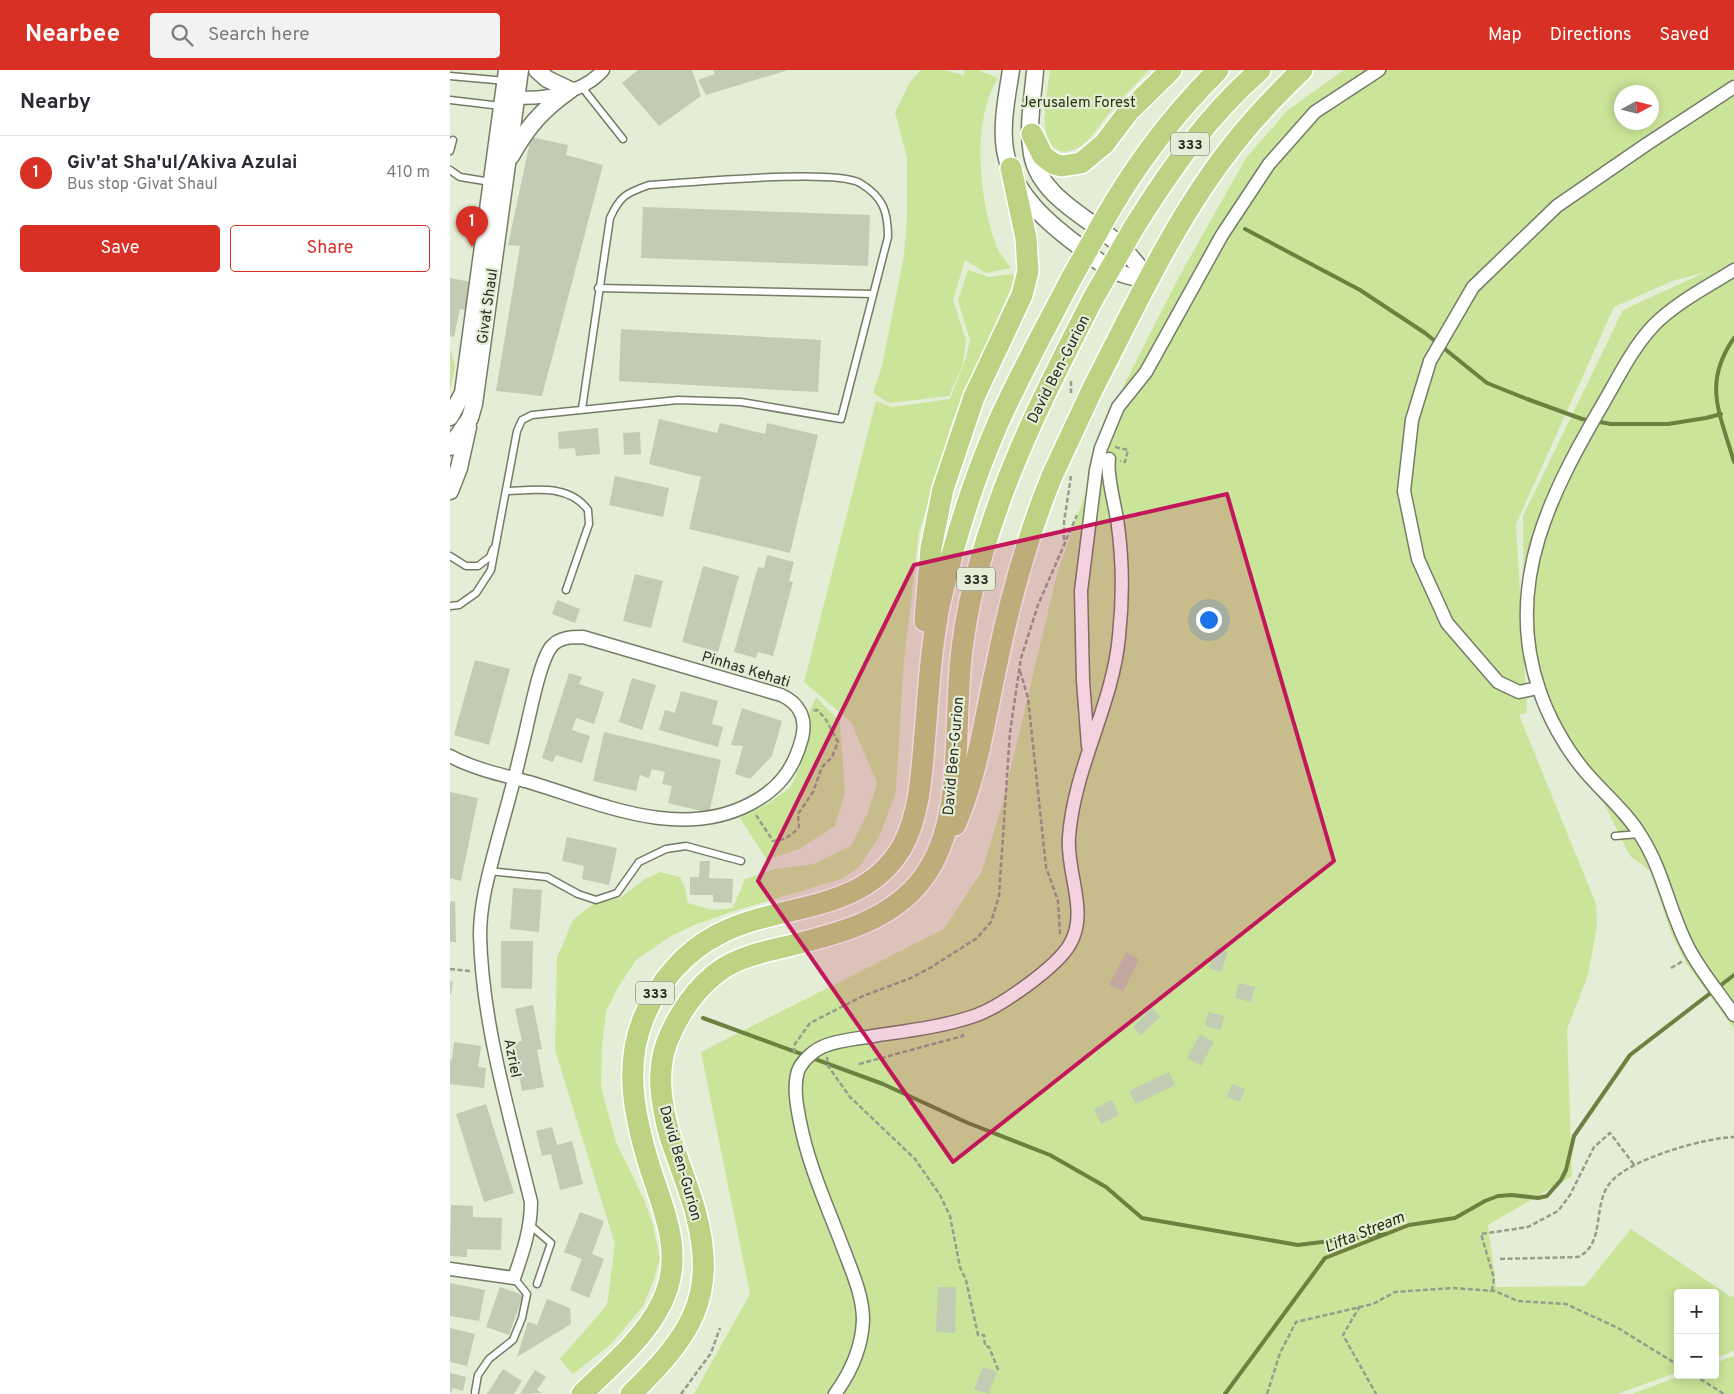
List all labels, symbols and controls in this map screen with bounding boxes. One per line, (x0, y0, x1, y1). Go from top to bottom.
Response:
search box (150, 13, 500, 58)
text: Nearbee (25, 20, 120, 50)
icon: search (168, 21, 196, 49)
text: Search here (208, 23, 310, 47)
text: Map (1488, 24, 1522, 47)
text: Directions (1550, 24, 1632, 47)
text: Saved (1660, 24, 1709, 47)
north arrow (1614, 85, 1659, 130)
text: Nearby (20, 89, 91, 116)
park label: Jerusalem Forest (1020, 94, 1136, 113)
road number: 333 (1171, 132, 1209, 156)
text: Giv'at Sha'ul/Akiva Azulai (67, 151, 297, 175)
text: 1 (33, 163, 39, 183)
text: 410 m (387, 163, 430, 183)
text: Bus stop · Givat Shaul (67, 175, 218, 195)
pin: 1 (456, 206, 488, 247)
button: Save (20, 225, 220, 272)
button: Share (230, 225, 430, 272)
street label: Givat Shaul (474, 267, 503, 345)
street label: David Ben-Gurion (1024, 312, 1095, 427)
road number: 333 (957, 568, 995, 590)
your location (1196, 607, 1222, 633)
street label: Pinhas Kehati (699, 648, 792, 693)
street label: David Ben-Gurion (940, 696, 969, 816)
road number: 333 (636, 981, 674, 1004)
street label: Azriel (498, 1037, 525, 1079)
street label: David Ben-Gurion (654, 1104, 705, 1223)
water label: Lifta Stream (1322, 1208, 1408, 1258)
map controls (1674, 1289, 1719, 1379)
button: + (1674, 1289, 1719, 1334)
button: − (1674, 1334, 1719, 1379)

